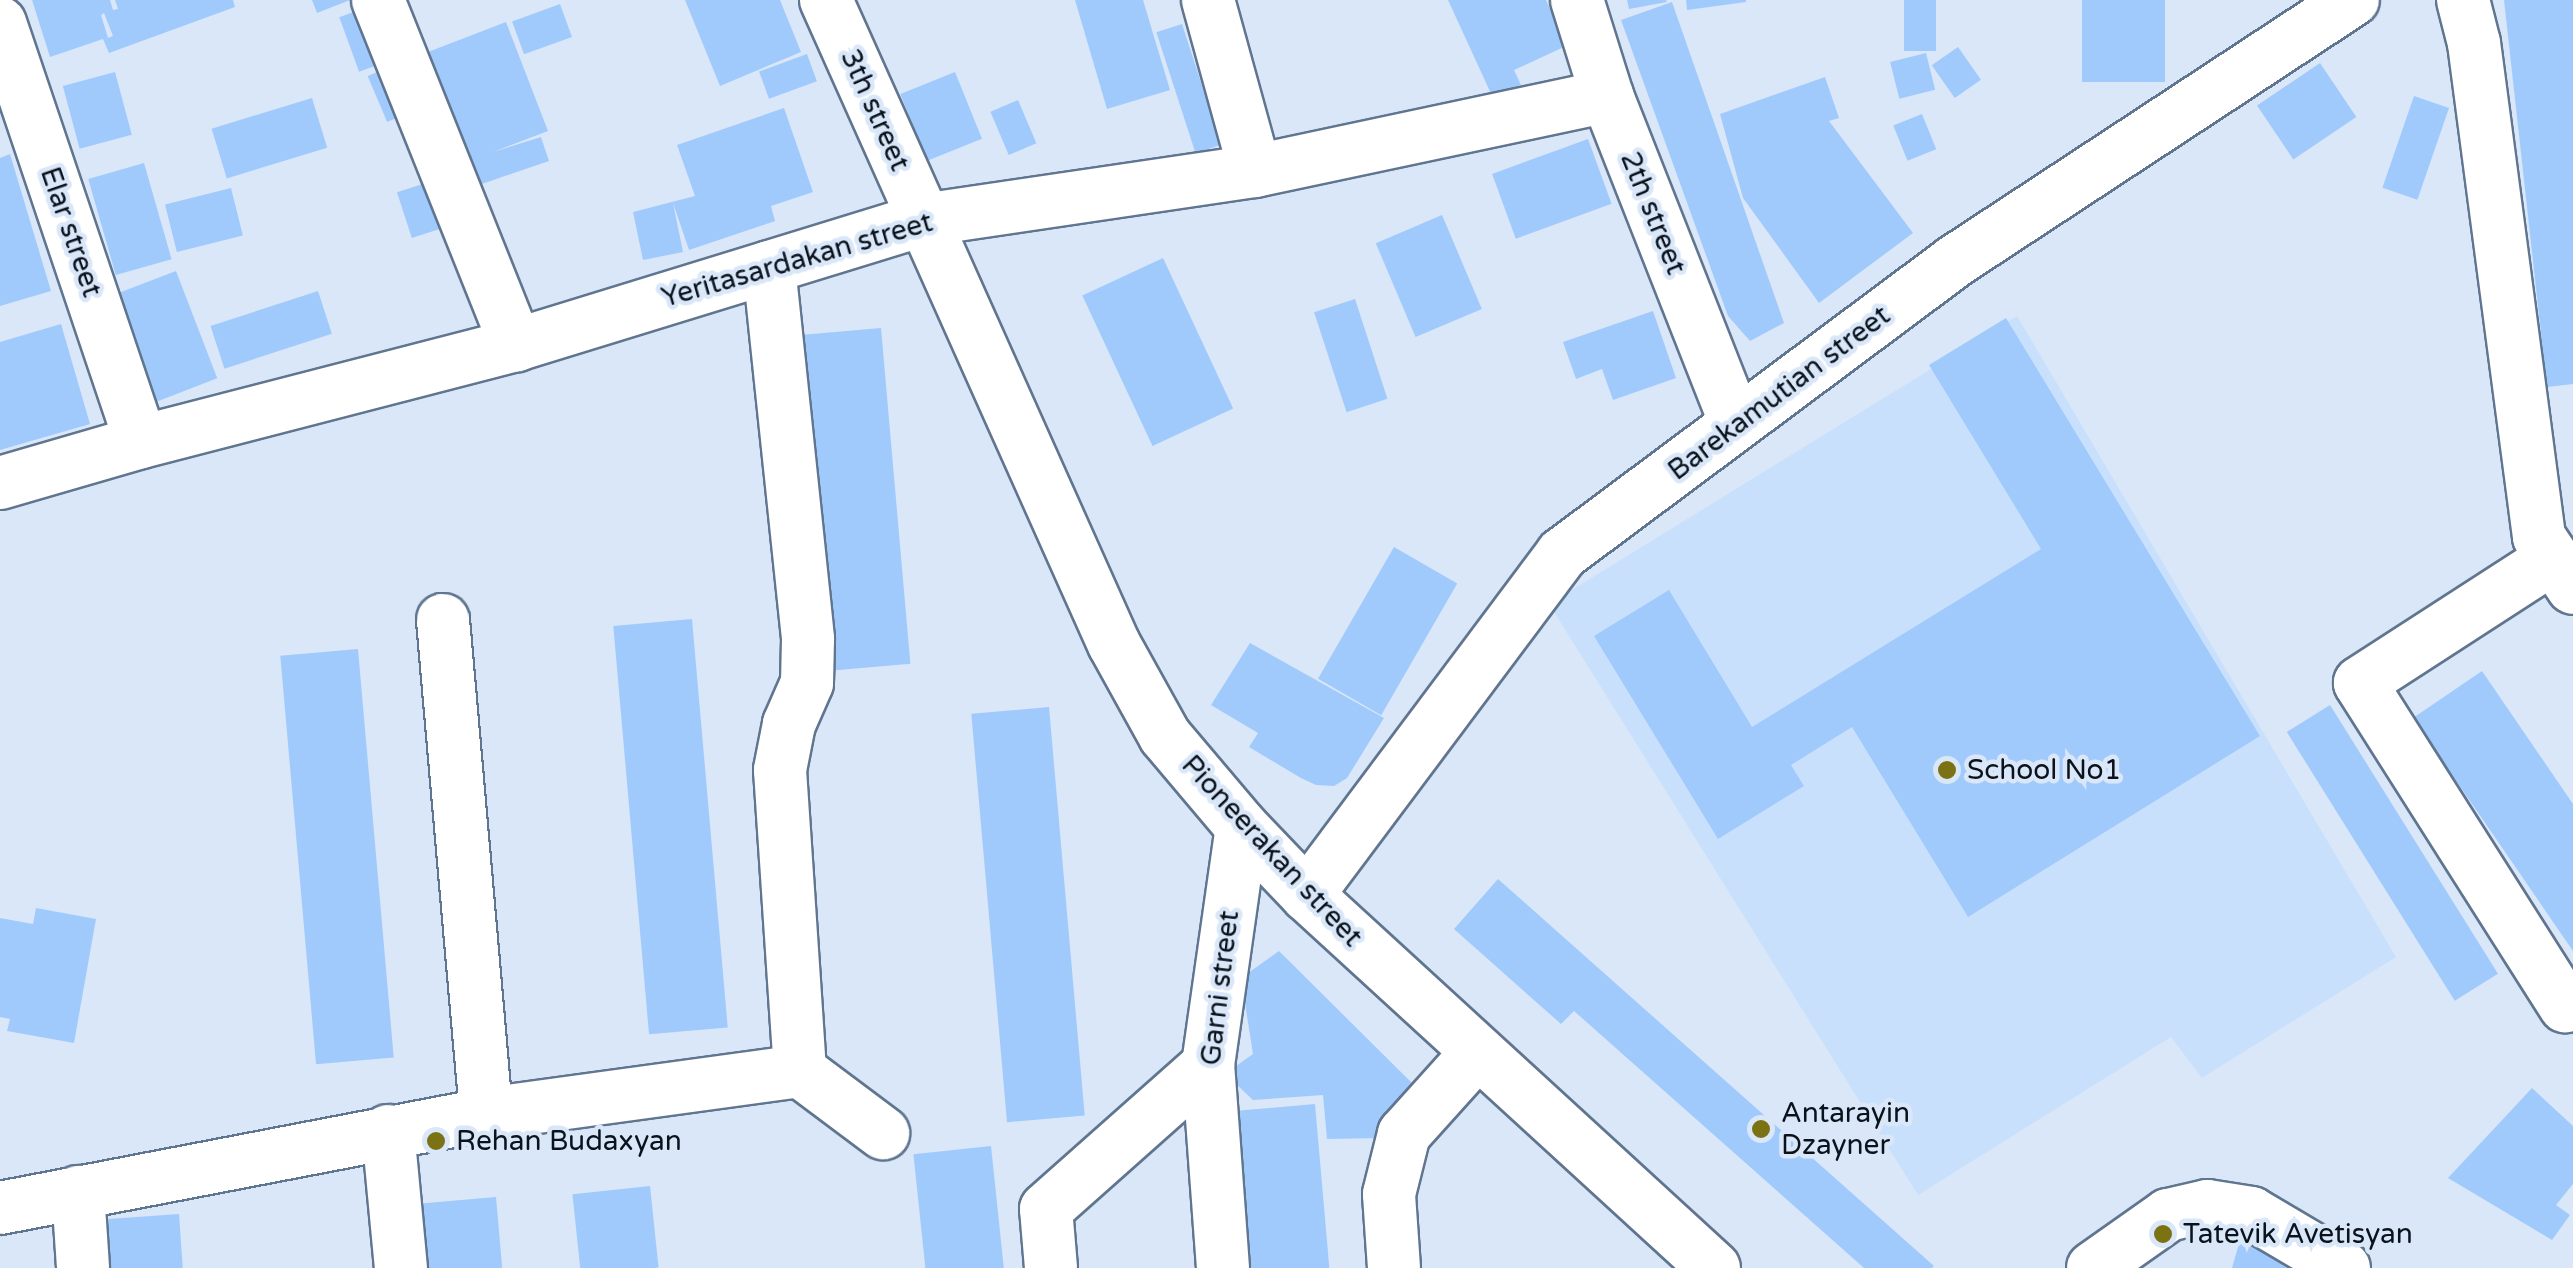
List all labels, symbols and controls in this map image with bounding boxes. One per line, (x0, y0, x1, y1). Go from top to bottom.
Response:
street label: 3th street (833, 44, 917, 176)
street label: 2th street (1613, 147, 1693, 279)
street label: Elar street (33, 163, 109, 301)
street label: Yeritasardakan street (658, 205, 936, 315)
street label: Barekamutian street (1661, 299, 1897, 487)
street label: Pioneerakan street (1175, 748, 1369, 954)
place label: School No1 (1967, 753, 2121, 787)
marker: School No1 (1936, 759, 1958, 781)
street label: Garni street (1194, 909, 1246, 1067)
place label: Antarayin Dzayner (1781, 1096, 1910, 1162)
marker: Antarayin Dzayner (1750, 1118, 1772, 1140)
place label: Rehan Budaxyan (456, 1124, 682, 1158)
marker: Rehan Budaxyan (425, 1130, 447, 1152)
place label: Tatevik Avetisyan (2183, 1217, 2413, 1251)
marker: Tatevik Avetisyan (2152, 1223, 2174, 1245)

